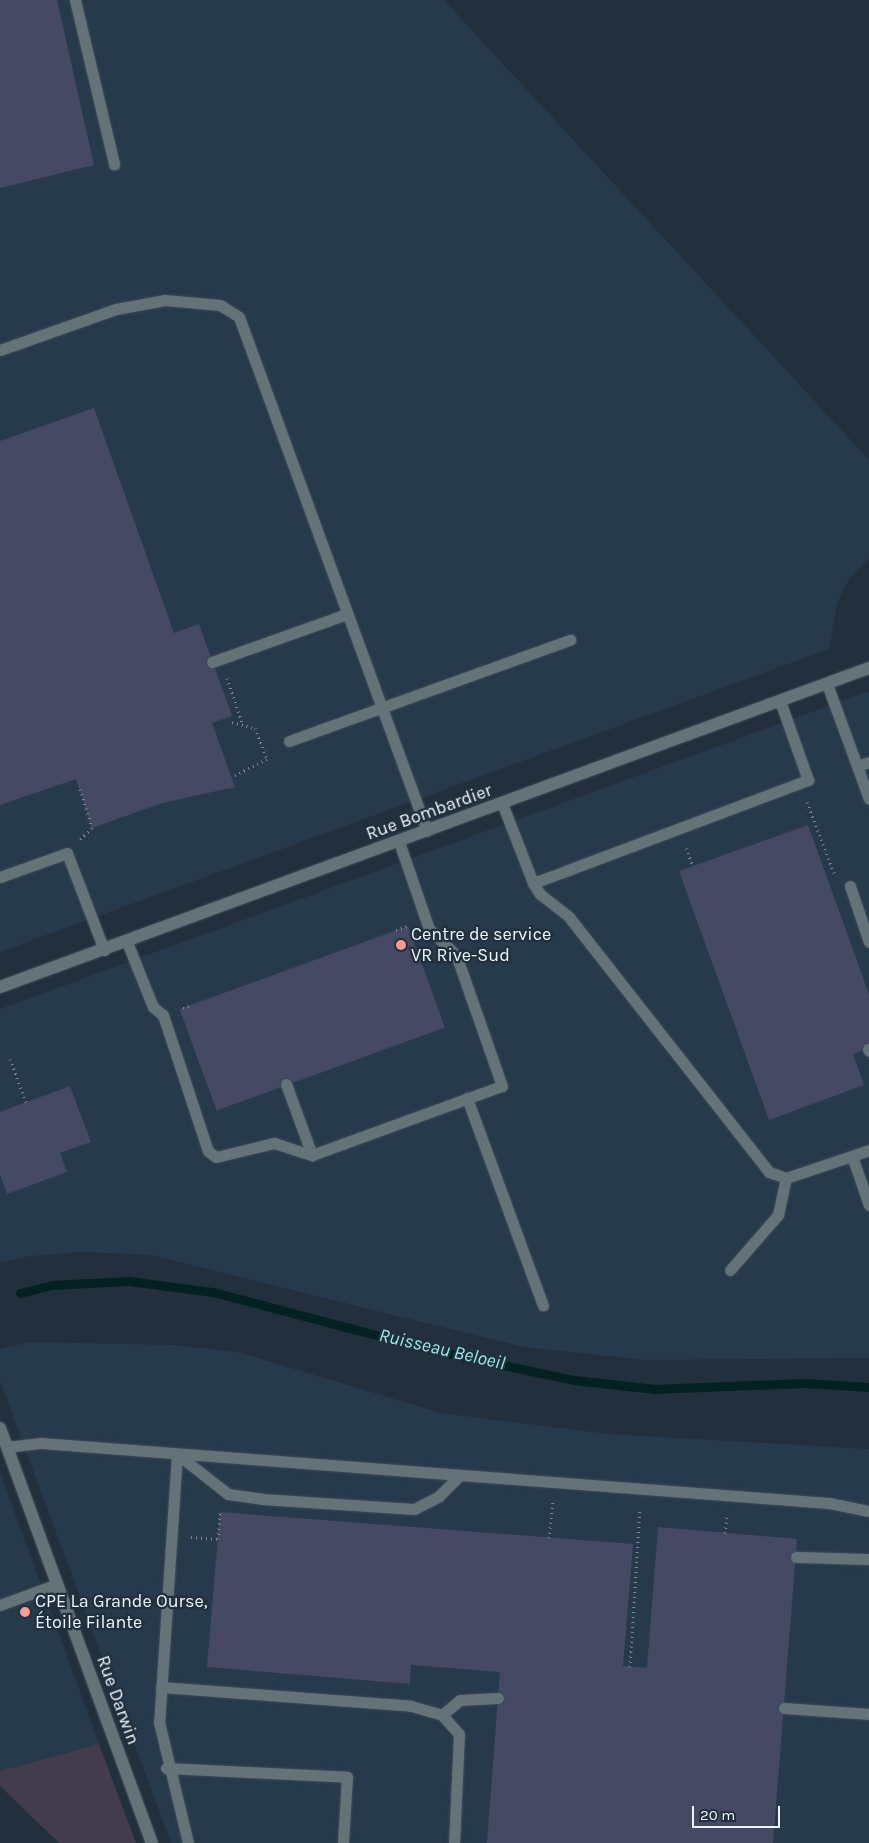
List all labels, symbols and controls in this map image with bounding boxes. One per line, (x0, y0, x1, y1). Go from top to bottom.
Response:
street label: Rue Bombardier (363, 779, 495, 845)
place label: Centre de service VR Rive-Sud (411, 924, 551, 966)
marker: Centre de service VR Rive-Sud (395, 939, 407, 951)
water label: Ruisseau Beloeil (377, 1324, 507, 1376)
place label: CPE La Grande Ourse, Étoile Filante (35, 1591, 208, 1634)
marker: CPE La Grande Ourse, Étoile Filante (19, 1606, 31, 1618)
street label: Rue Darwin (92, 1653, 144, 1747)
scale bar (694, 1796, 782, 1828)
text: 20 m (700, 1806, 735, 1824)

